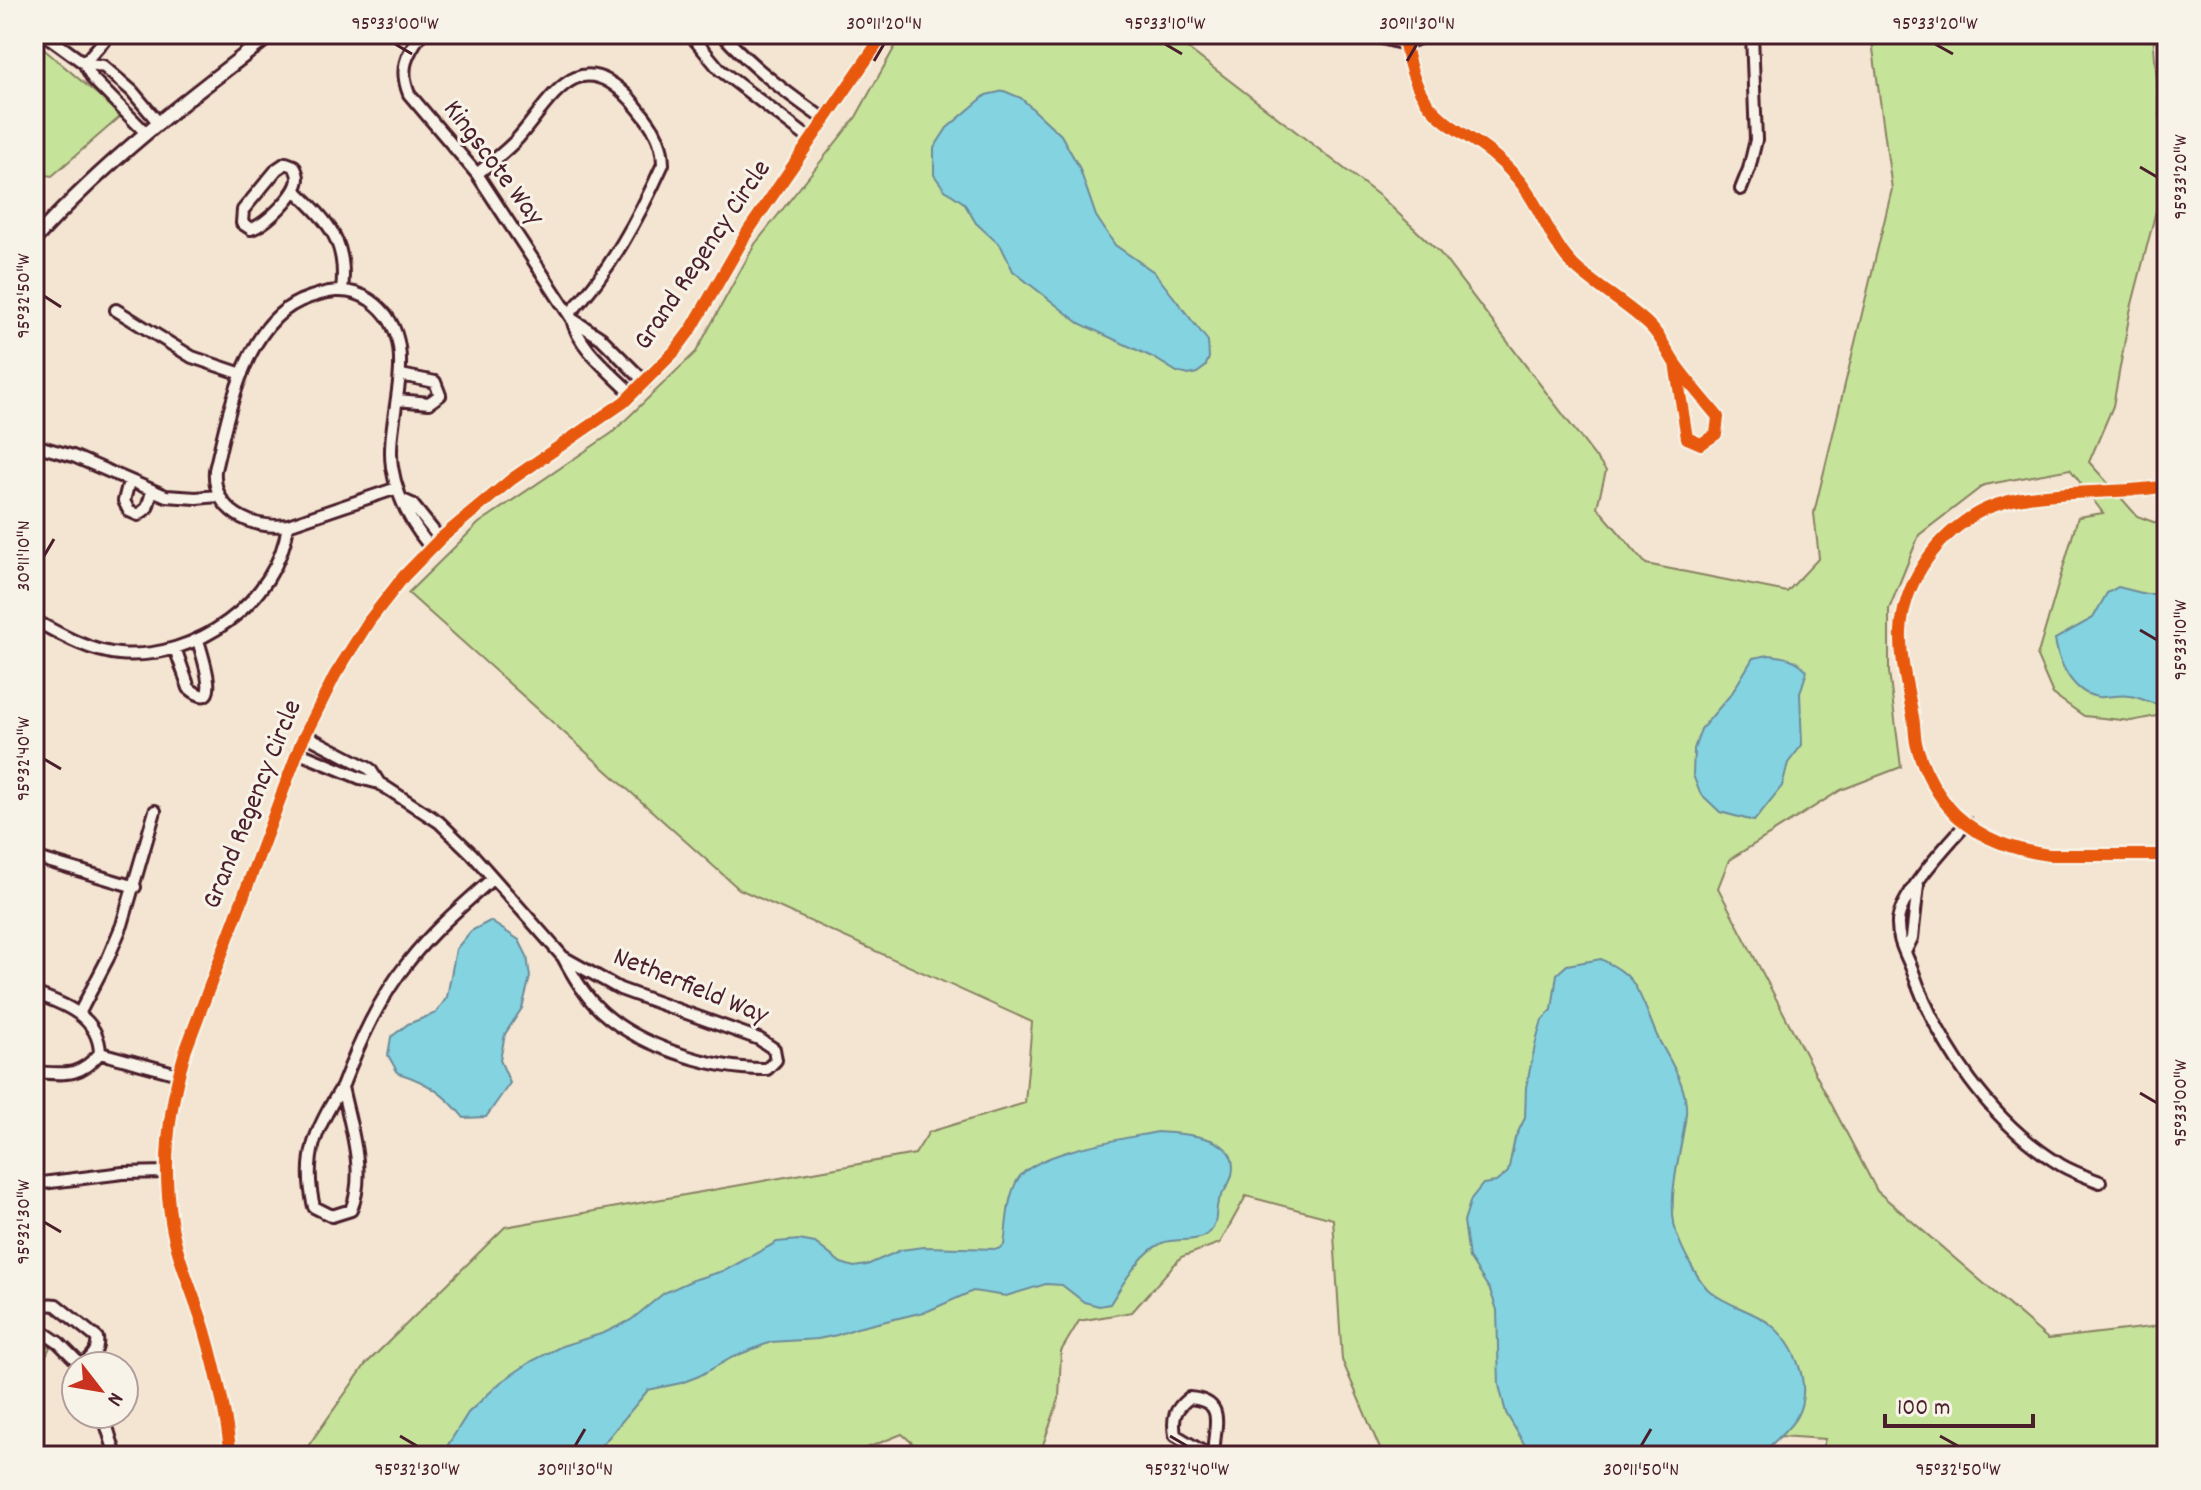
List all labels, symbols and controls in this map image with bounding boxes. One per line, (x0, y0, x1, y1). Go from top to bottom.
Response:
text: 95°33'00"W (352, 11, 439, 39)
text: 30°11'20"N (846, 11, 922, 39)
text: 95°33'10"W (1125, 11, 1206, 39)
text: 30°11'30"N (1379, 11, 1455, 39)
text: 95°33'20"W (1893, 11, 1978, 39)
street label: Kingscote Way (431, 93, 553, 236)
text: 95°33'20"W (2168, 134, 2196, 219)
street label: Grand Regency Circle (625, 153, 783, 359)
text: 95°32'50"W (11, 253, 39, 339)
text: 30°11'10"N (11, 520, 39, 592)
text: 95°33'10"W (2168, 599, 2196, 680)
street label: Grand Regency Circle (194, 694, 314, 916)
text: 95°32'40"W (11, 716, 39, 801)
street label: Netherfield Way (606, 939, 774, 1038)
text: 95°33'00"W (2168, 1059, 2196, 1146)
text: 95°32'30"W (11, 1179, 39, 1264)
north arrow (60, 1350, 140, 1430)
scale bar (1885, 1378, 2033, 1428)
text: N (98, 1386, 130, 1411)
text: 100 m (1897, 1392, 1950, 1426)
text: 95°32'30"W (375, 1457, 460, 1485)
text: 30°11'30"N (537, 1457, 613, 1485)
text: 95°32'40"W (1145, 1457, 1230, 1485)
text: 30°11'50"N (1603, 1457, 1679, 1485)
text: 95°32'50"W (1915, 1457, 2001, 1485)

